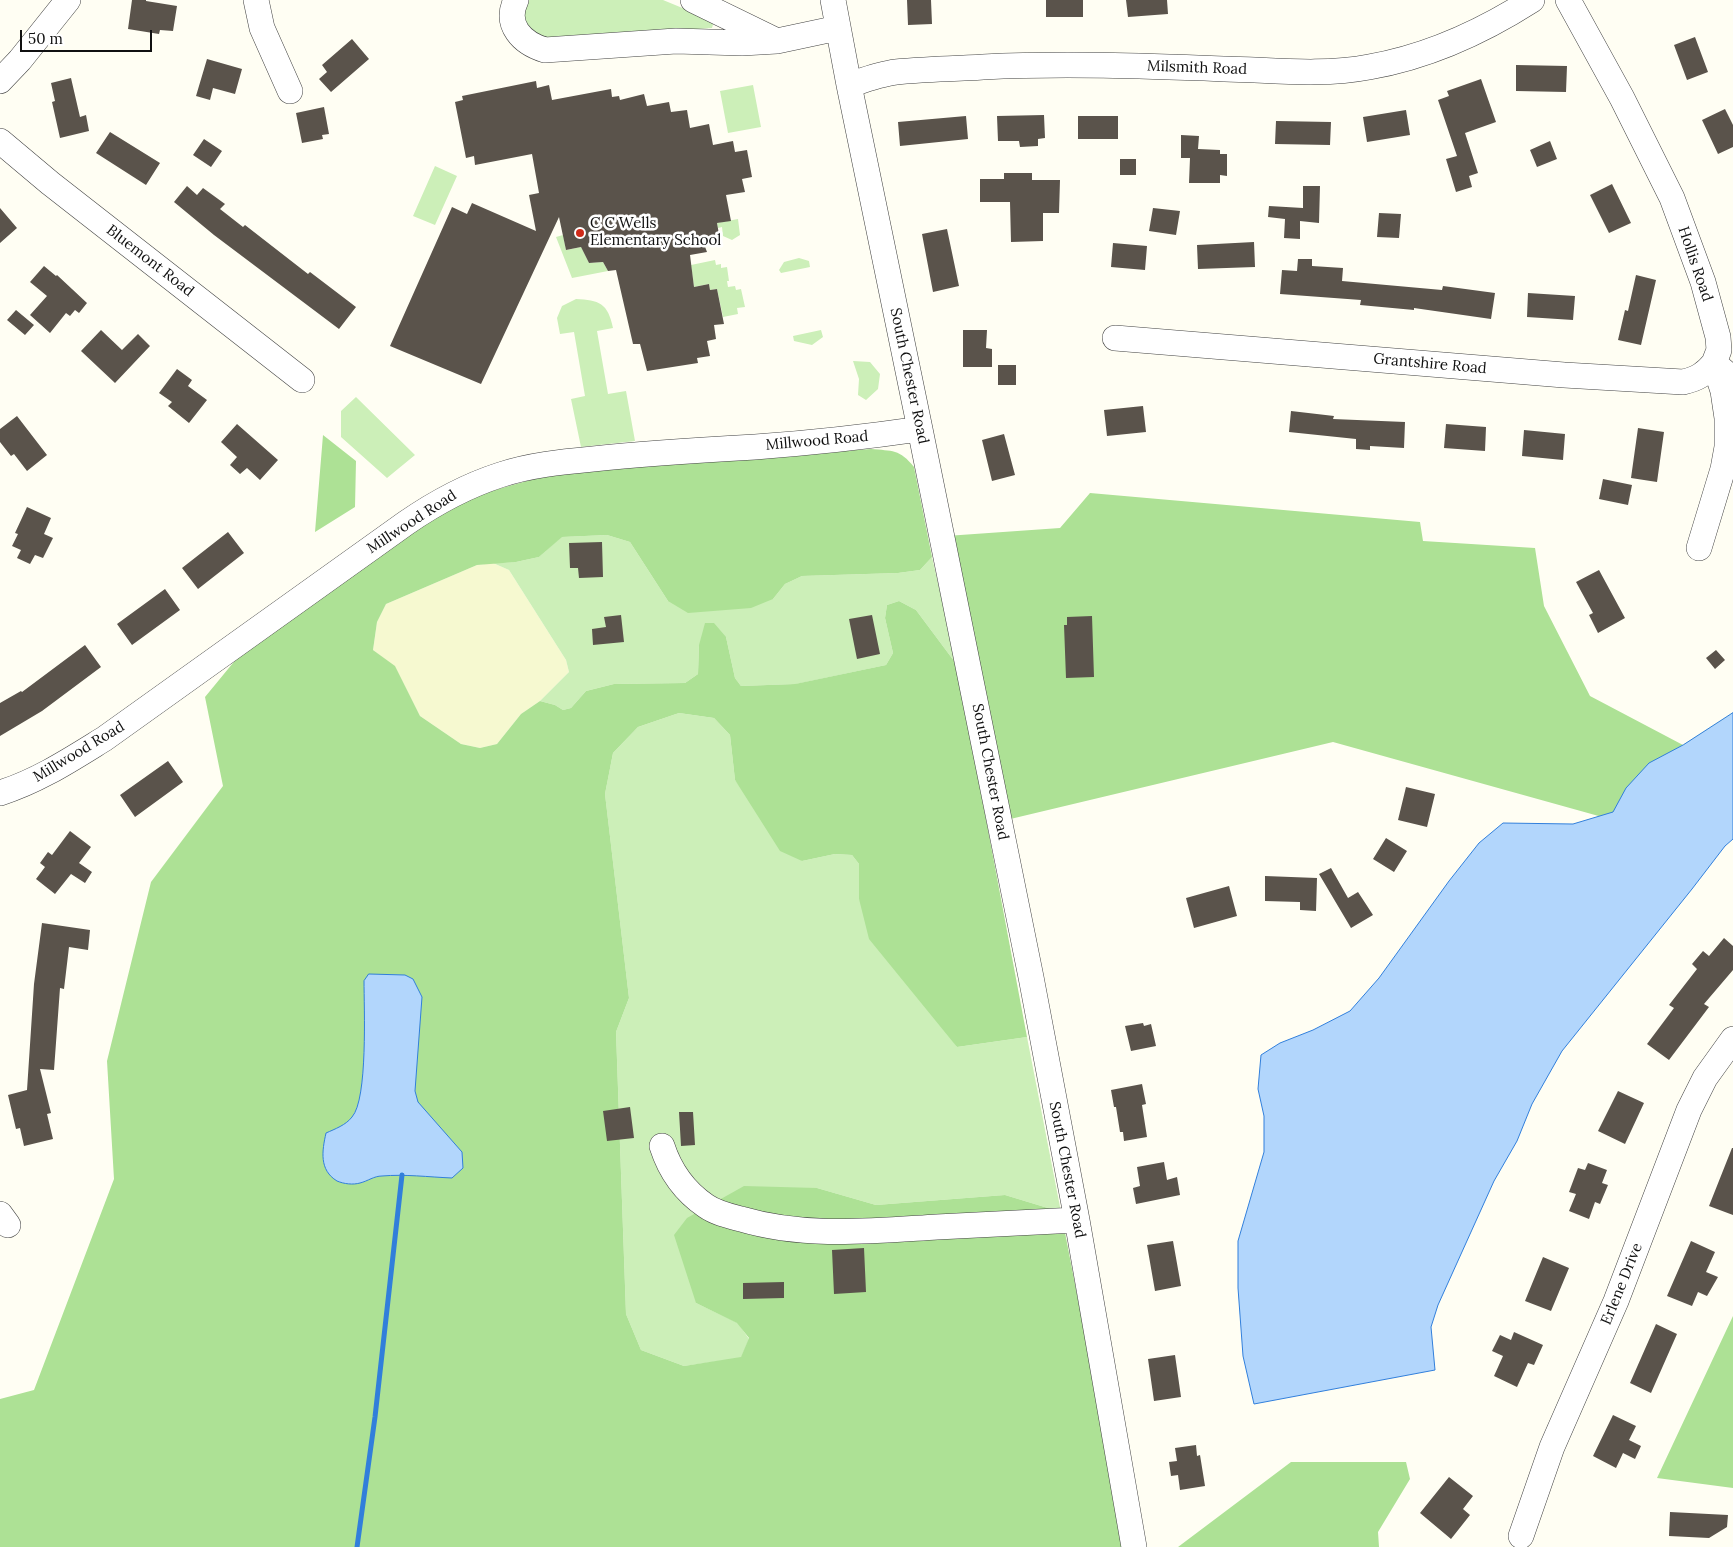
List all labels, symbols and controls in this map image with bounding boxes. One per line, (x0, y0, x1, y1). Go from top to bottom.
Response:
scale bar (22, 20, 155, 52)
text: 50 m (28, 29, 63, 48)
street label: Milsmith Road (1147, 57, 1247, 79)
place label: C C Wells Elementary School (590, 215, 721, 250)
street label: Bluemont Road (103, 221, 197, 301)
street label: Hollis Road (1674, 224, 1716, 304)
marker: C C Wells Elementary School (574, 227, 586, 239)
street label: South Chester Road (886, 306, 932, 446)
street label: Grantshire Road (1373, 350, 1487, 378)
street label: Millwood Road (765, 428, 869, 454)
street label: Millwood Road (364, 486, 460, 558)
street label: South Chester Road (968, 702, 1012, 842)
street label: Millwood Road (30, 718, 128, 786)
street label: South Chester Road (1045, 1100, 1089, 1240)
street label: Erlene Drive (1597, 1240, 1647, 1328)

